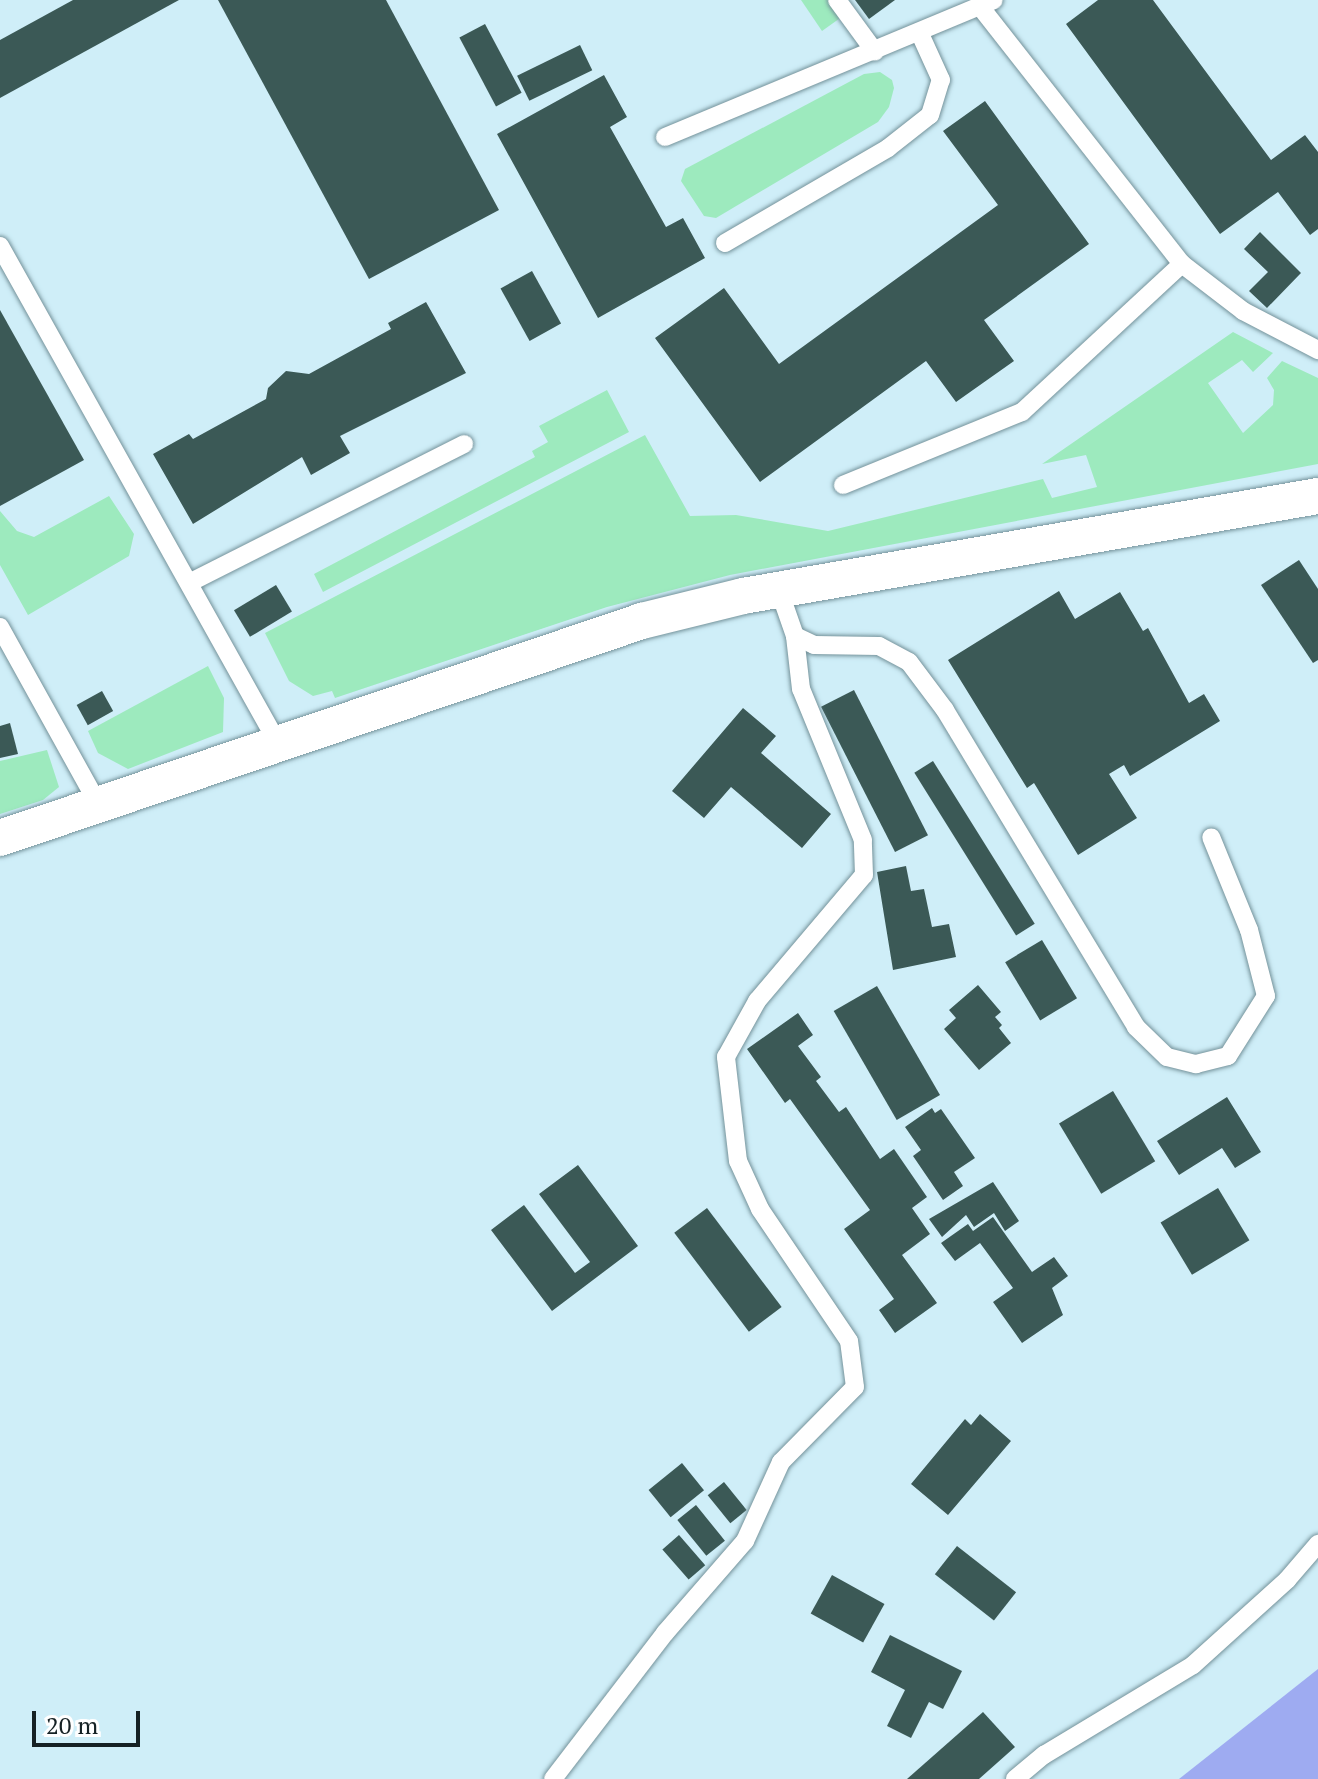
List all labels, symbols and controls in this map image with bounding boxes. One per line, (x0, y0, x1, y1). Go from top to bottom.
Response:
scale bar (36, 1695, 144, 1745)
text: 20 m (46, 1709, 98, 1741)

